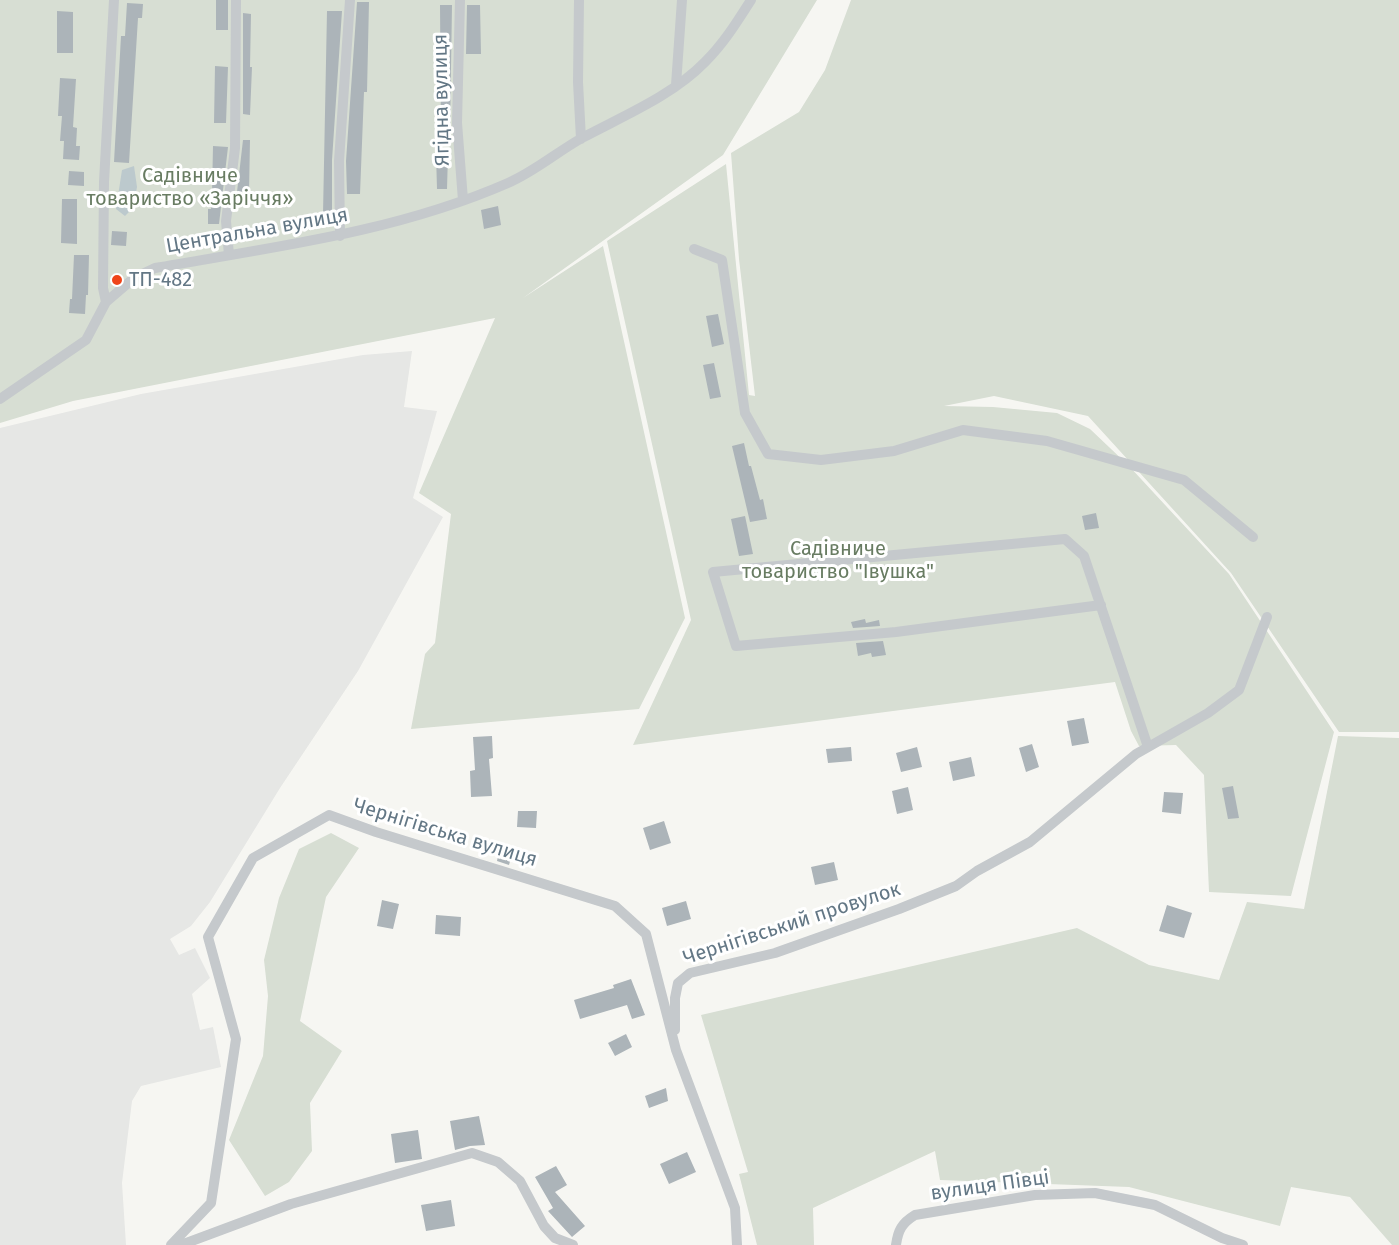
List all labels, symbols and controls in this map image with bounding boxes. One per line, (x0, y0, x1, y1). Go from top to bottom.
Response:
street label: Ягідна вулиця (429, 34, 455, 166)
park label: Садівниче товариство «Заріччя» (86, 164, 294, 211)
street label: Центральна вулиця (164, 203, 350, 259)
place label: ТП-482 (129, 268, 192, 292)
marker: ТП-482 (110, 273, 124, 287)
park label: Садівниче товариство "Івушка" (742, 537, 934, 584)
street label: Чернігівська вулиця (350, 794, 540, 872)
street label: Чернігівський провулок (680, 878, 904, 970)
street label: вулиця Півці (929, 1166, 1051, 1206)

